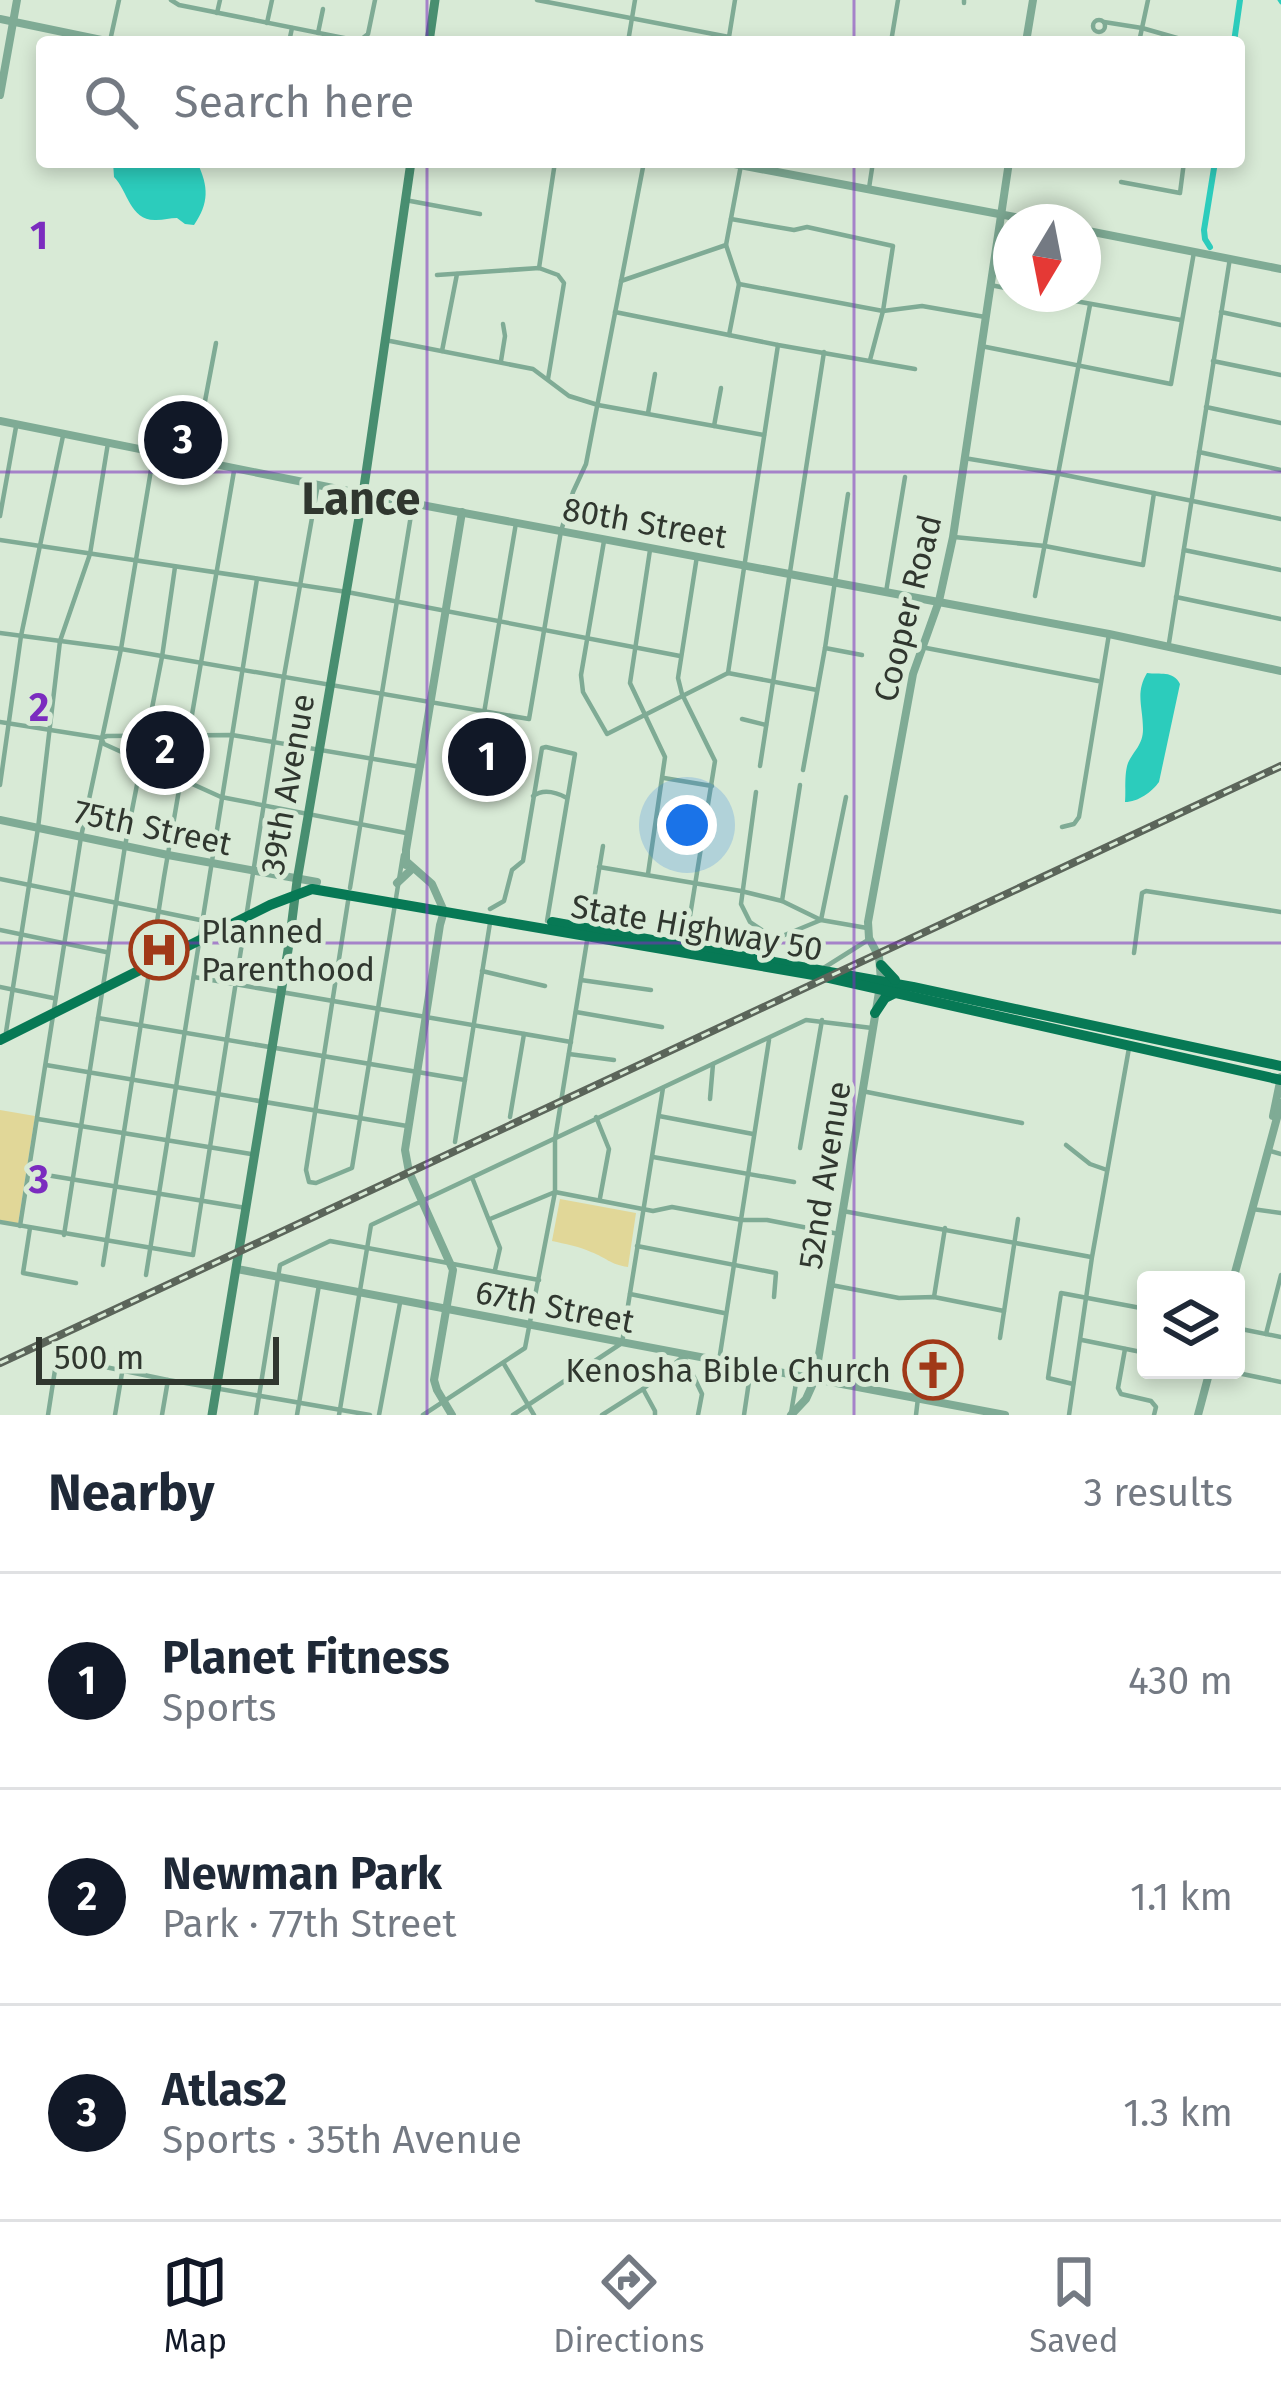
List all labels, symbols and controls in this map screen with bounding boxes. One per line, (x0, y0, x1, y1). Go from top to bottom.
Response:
search box (36, 36, 1245, 168)
icon: search (78, 69, 144, 135)
text: Search here (174, 75, 414, 129)
north arrow (993, 204, 1101, 312)
text: 1 (30, 213, 48, 259)
pin: 3 (144, 395, 222, 485)
district label: Lance (302, 472, 420, 526)
street label: 80th Street (560, 489, 730, 557)
street label: Cooper Road (865, 510, 951, 706)
text: 2 (29, 685, 49, 731)
street label: 39th Avenue (252, 691, 324, 878)
pin: 2 (126, 705, 204, 795)
pin: 1 (448, 712, 526, 802)
street label: 75th Street (70, 792, 235, 864)
your location (657, 795, 717, 855)
street label: State Highway 50 (568, 886, 826, 970)
place label: Planned Parenthood (201, 912, 375, 990)
hospital icon: Planned Parenthood (128, 919, 190, 981)
street label: 52nd Avenue (790, 1078, 860, 1272)
text: 3 (28, 1157, 49, 1203)
map controls (1137, 1271, 1245, 1379)
button: layers (1137, 1271, 1245, 1379)
street label: 67th Street (472, 1272, 638, 1342)
scale bar (36, 1331, 279, 1384)
text: 500 m (54, 1338, 144, 1378)
church icon: Kenosha Bible Church (902, 1339, 964, 1401)
place label: Kenosha Bible Church (565, 1351, 891, 1391)
text: Nearby (48, 1462, 214, 1524)
text: 3 results (1083, 1470, 1233, 1516)
text: Planet Fitness (162, 1631, 450, 1685)
text: 1 (78, 1658, 96, 1704)
text: 430 m (1128, 1658, 1233, 1704)
text: Sports (162, 1685, 277, 1731)
text: Newman Park (162, 1847, 442, 1901)
text: 2 (77, 1874, 97, 1920)
text: 1.1 km (1130, 1874, 1233, 1920)
text: Park · 77th Street (162, 1901, 457, 1947)
text: Atlas2 (162, 2063, 287, 2117)
text: 3 (77, 2090, 97, 2136)
text: 1.3 km (1123, 2090, 1233, 2136)
text: Sports · 35th Avenue (162, 2117, 522, 2163)
tab: Map (162, 2249, 228, 2361)
tab: Directions (553, 2249, 705, 2361)
tab: Saved (1029, 2249, 1119, 2361)

